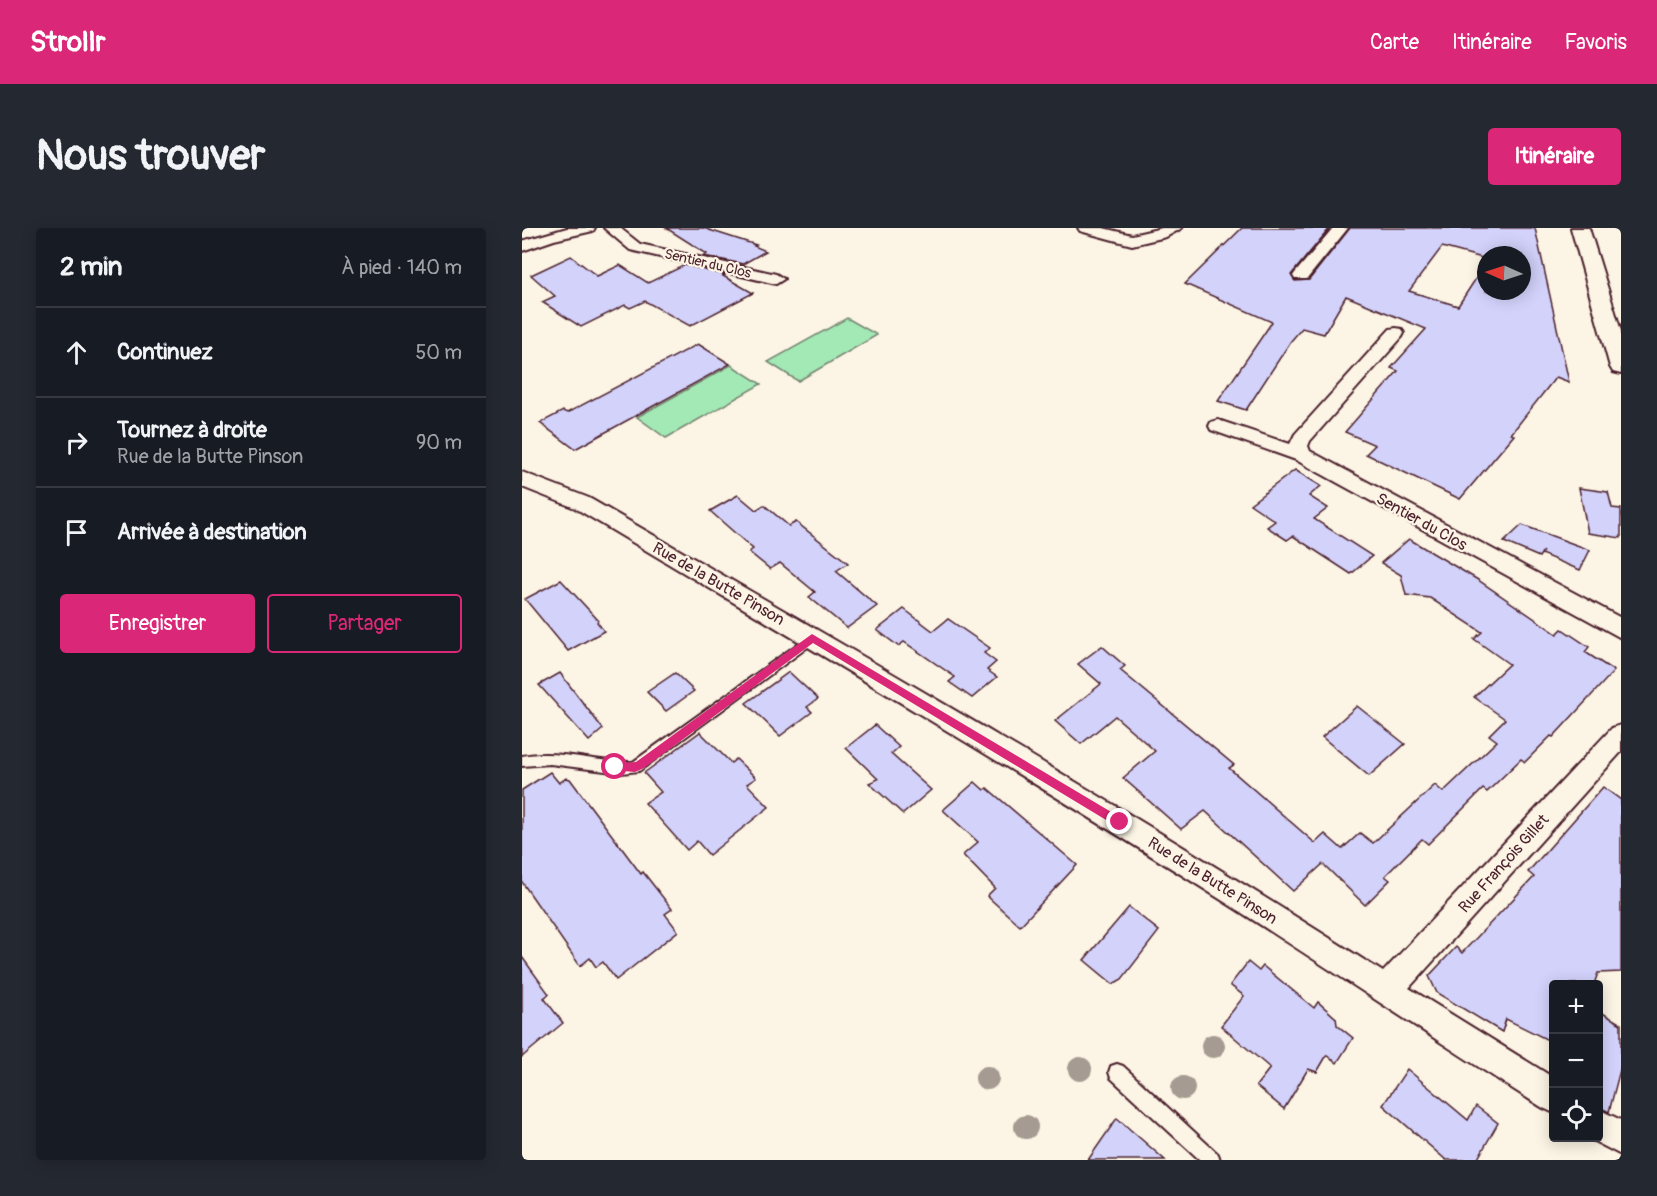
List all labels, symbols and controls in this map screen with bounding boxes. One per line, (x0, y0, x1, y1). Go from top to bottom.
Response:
text: Strollr (30, 25, 105, 60)
text: Carte (1370, 29, 1419, 56)
text: Itinéraire (1452, 29, 1532, 56)
text: Favoris (1565, 29, 1627, 56)
button: Itinéraire (1488, 128, 1621, 185)
text: Nous trouver (36, 130, 265, 182)
street label: Sentier du Clos (663, 245, 754, 282)
north arrow (1477, 246, 1531, 300)
text: 2 min (60, 251, 122, 283)
text: À pied · 140 m (341, 255, 462, 280)
icon: ahead (60, 336, 93, 369)
text: Continuez (117, 338, 213, 366)
text: 50 m (415, 340, 462, 365)
text: Tournez à droite (117, 416, 267, 444)
icon: right (60, 426, 93, 459)
text: 90 m (416, 430, 462, 455)
text: Rue de la Butte Pinson (117, 444, 303, 469)
street label: Sentier du Clos (1373, 489, 1471, 555)
icon: arrive (60, 516, 93, 549)
text: Arrivée à destination (117, 518, 307, 546)
street label: Rue de la Butte Pinson (649, 538, 788, 630)
button: Enregistrer (60, 594, 255, 653)
button: Partager (267, 594, 462, 653)
route start (601, 753, 627, 779)
route end (1106, 808, 1132, 834)
street label: Rue François Gillet (1454, 810, 1554, 917)
street label: Rue de la Butte Pinson (1144, 833, 1281, 929)
map controls (1549, 980, 1603, 1142)
button: + (1549, 980, 1603, 1034)
button: − (1549, 1034, 1603, 1088)
button: locate (1549, 1088, 1603, 1142)

